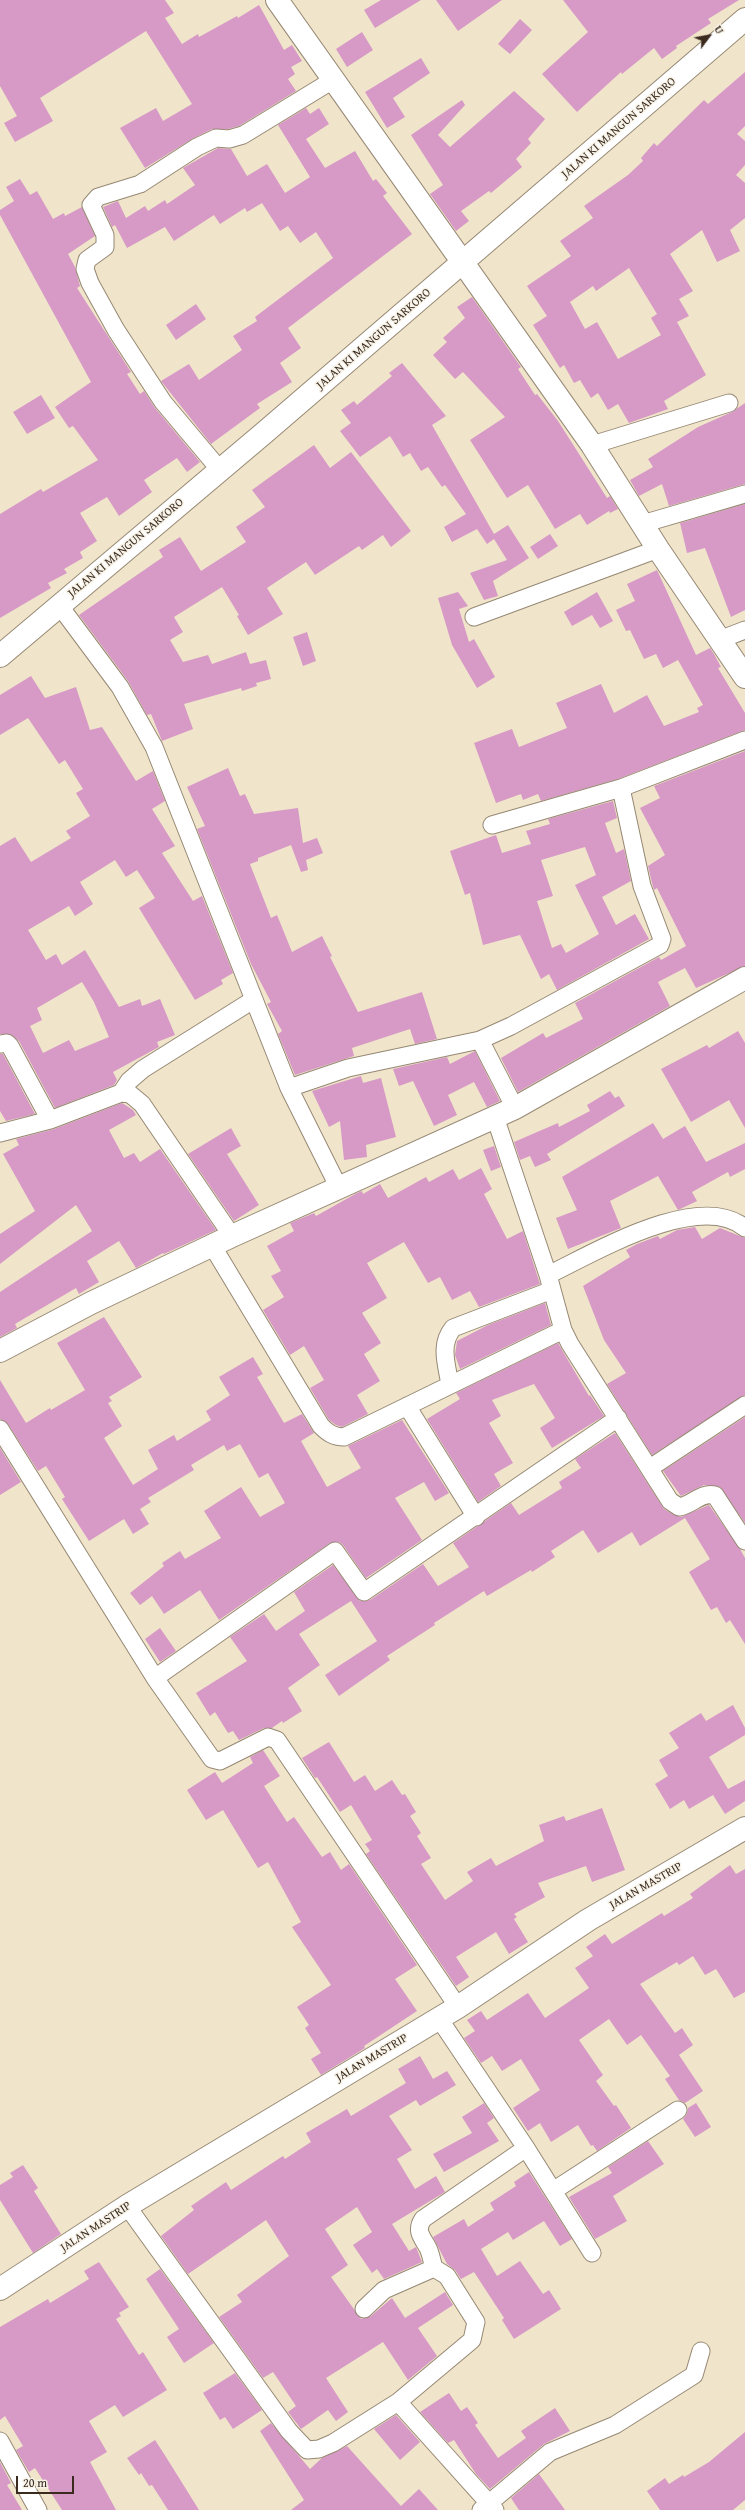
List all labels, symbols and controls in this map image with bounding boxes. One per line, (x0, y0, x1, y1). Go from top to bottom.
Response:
north arrow (689, 16, 729, 56)
text: U (710, 22, 728, 37)
street label: JALAN KI MANGUN SARKORO (559, 74, 679, 182)
street label: JALAN KI MANGUN SARKORO (314, 285, 434, 393)
street label: JALAN KI MANGUN SARKORO (65, 495, 187, 601)
street label: JALAN MASTRIP (607, 1859, 685, 1913)
street label: JALAN MASTRIP (333, 2031, 411, 2085)
street label: JALAN MASTRIP (58, 2199, 134, 2255)
scale bar (18, 2468, 76, 2494)
text: 20 m (23, 2474, 47, 2491)

